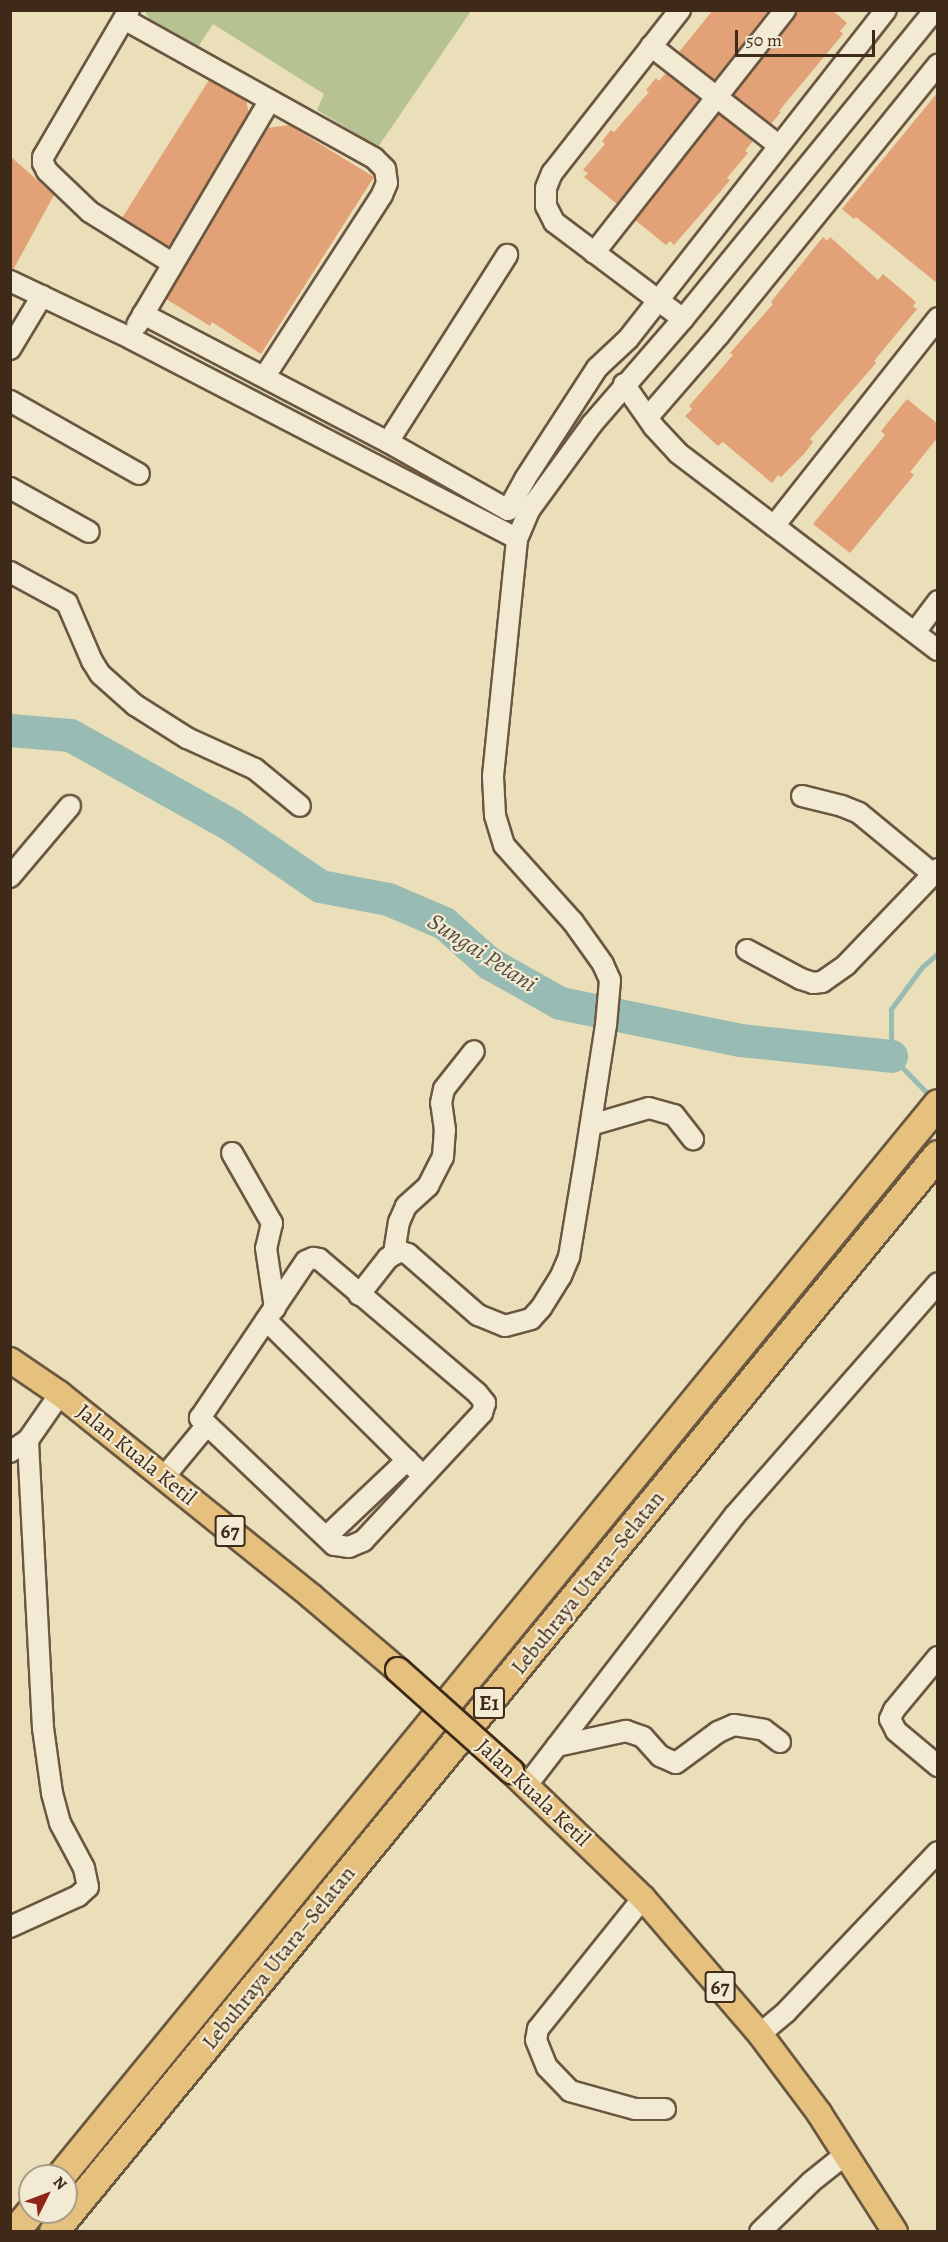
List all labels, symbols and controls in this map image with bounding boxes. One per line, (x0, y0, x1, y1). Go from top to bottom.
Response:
scale bar (738, 18, 878, 56)
text: 50 m (746, 28, 782, 52)
water label: Sungai Petani (422, 907, 542, 999)
street label: Jalan Kuala Ketil (71, 1399, 201, 1511)
street label: Lebuhraya Utara–Selatan (506, 1486, 670, 1680)
road number: 67 (214, 1513, 246, 1549)
road number: E1 (472, 1685, 506, 1721)
street label: Jalan Kuala Ketil (471, 1734, 595, 1852)
street label: Lebuhraya Utara–Selatan (197, 1861, 361, 2055)
road number: 67 (704, 1969, 736, 2005)
north arrow (18, 2164, 78, 2224)
text: N (48, 2172, 72, 2195)

